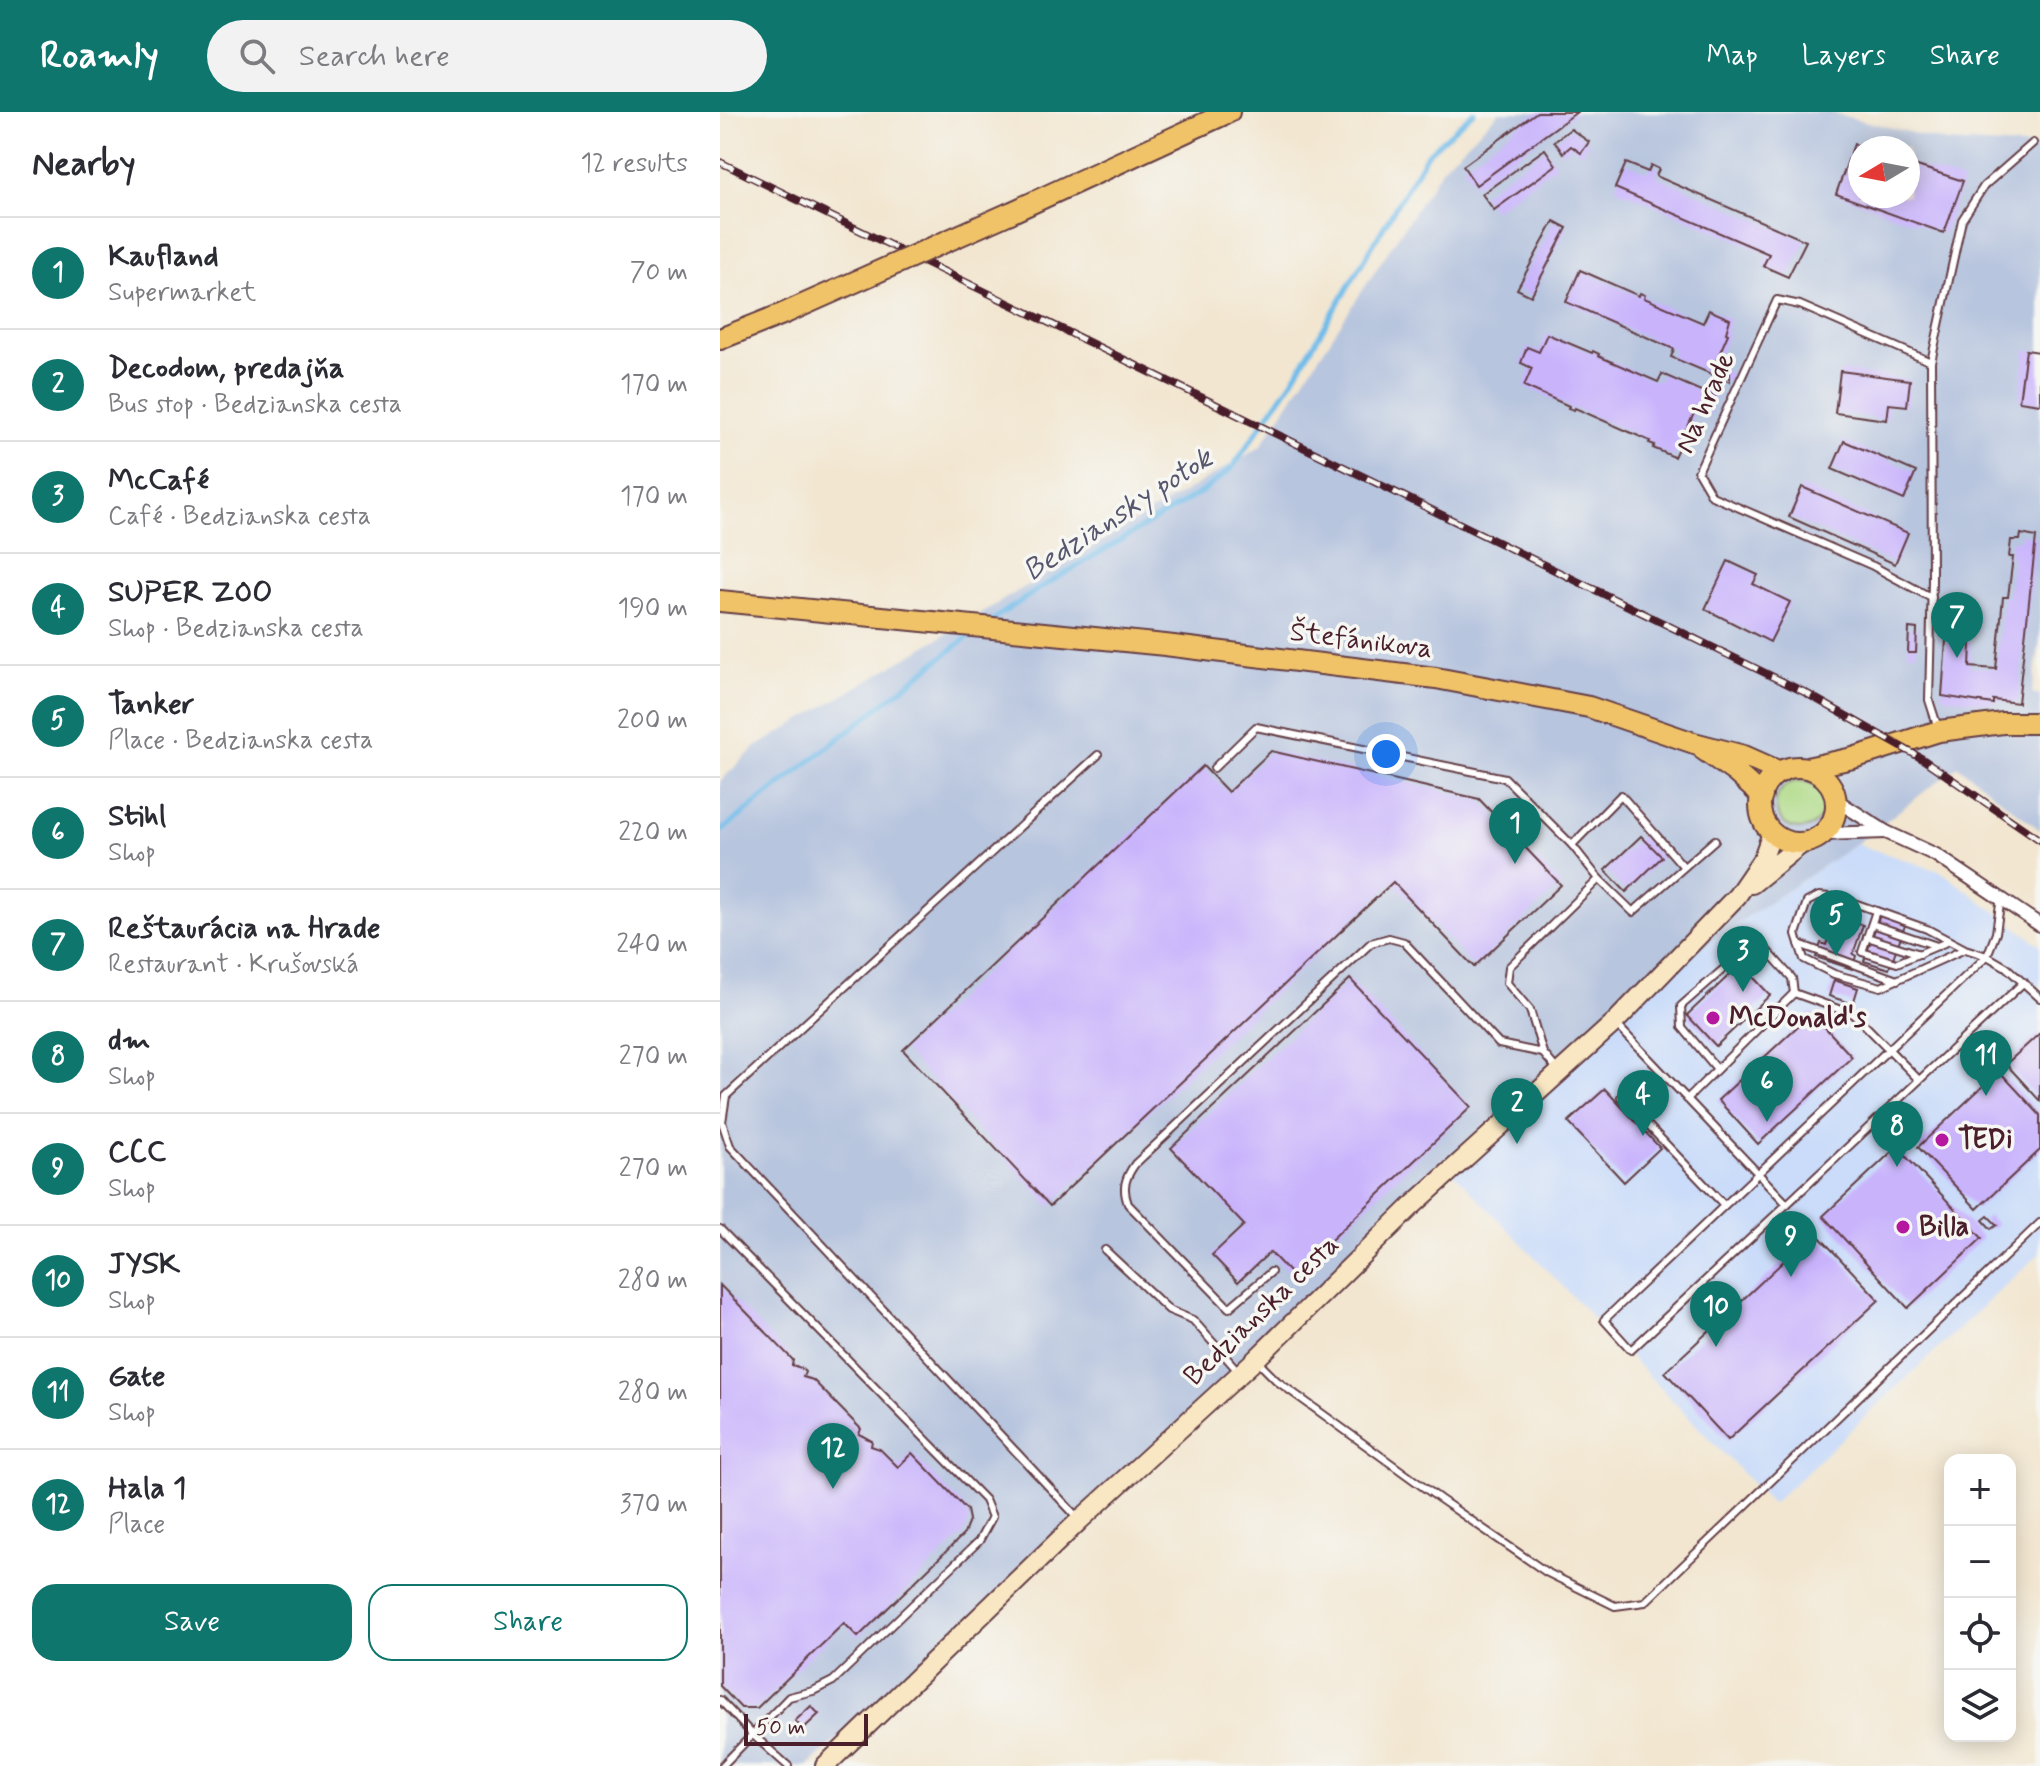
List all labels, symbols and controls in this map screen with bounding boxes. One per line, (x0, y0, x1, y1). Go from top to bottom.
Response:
search box (207, 20, 767, 92)
text: Roamly (40, 32, 159, 81)
icon: search (235, 34, 279, 78)
text: Search here (299, 37, 450, 76)
text: Map (1707, 38, 1758, 75)
text: Layers (1802, 38, 1886, 75)
text: Share (1930, 38, 2000, 75)
north arrow (1848, 136, 1920, 208)
text: Nearby (32, 142, 136, 187)
text: 12 results (580, 147, 688, 181)
text: Kaufland (108, 237, 219, 276)
text: 1 (52, 256, 64, 290)
text: 70 m (630, 256, 688, 290)
text: Supermarket (108, 276, 256, 310)
street label: Na hrade (1667, 347, 1745, 459)
text: Decodom, predajňa (108, 349, 344, 388)
text: 2 (52, 368, 64, 402)
text: 170 m (620, 368, 688, 402)
text: Bus stop · Bedzianska cesta (108, 388, 402, 422)
water label: Bedziansky potok (1016, 438, 1222, 591)
text: McCafé (108, 461, 209, 500)
text: 3 (52, 480, 64, 514)
text: 170 m (620, 480, 688, 514)
text: Café · Bedzianska cesta (108, 500, 371, 534)
text: SUPER ZOO (108, 573, 273, 612)
text: 4 (50, 592, 66, 626)
text: 190 m (618, 592, 688, 626)
pin: 7 (1931, 592, 1983, 658)
text: Shop · Bedzianska cesta (108, 612, 364, 646)
street label: Štefánikova (1288, 614, 1434, 668)
text: Tanker (108, 685, 195, 724)
text: 5 (50, 704, 66, 738)
text: 200 m (617, 704, 688, 738)
text: Place · Bedzianska cesta (108, 724, 373, 758)
your location (1366, 734, 1406, 774)
text: Stihl (108, 797, 166, 836)
pin: 1 (1489, 798, 1541, 864)
text: 6 (51, 816, 65, 850)
text: 220 m (618, 816, 688, 850)
text: Shop (108, 836, 156, 870)
pin: 5 (1810, 890, 1862, 956)
text: Reštaurácia na Hrade (108, 909, 381, 948)
pin: 3 (1717, 926, 1769, 992)
text: 7 (50, 928, 66, 962)
text: 240 m (616, 928, 688, 962)
text: Restaurant · Krušovská (108, 948, 359, 982)
place label: McDonald's (1729, 1000, 1867, 1037)
marker: McDonald's (1704, 1009, 1722, 1027)
text: dm (108, 1021, 150, 1060)
pin: 11 (1960, 1030, 2012, 1096)
text: 8 (51, 1040, 65, 1074)
text: 270 m (619, 1040, 688, 1074)
pin: 6 (1741, 1056, 1793, 1122)
text: Shop (108, 1060, 156, 1094)
pin: 4 (1617, 1070, 1669, 1136)
pin: 2 (1491, 1078, 1543, 1144)
pin: 8 (1871, 1101, 1923, 1167)
place label: TEDi (1958, 1122, 2013, 1159)
marker: TEDi (1933, 1131, 1951, 1149)
text: CCC (108, 1133, 166, 1172)
text: 9 (52, 1152, 64, 1186)
text: 270 m (619, 1152, 688, 1186)
text: Shop (108, 1172, 156, 1206)
place label: Billa (1919, 1209, 1969, 1246)
pin: 9 (1765, 1211, 1817, 1277)
marker: Billa (1894, 1218, 1912, 1236)
street label: Bedzianska cesta (1176, 1227, 1348, 1395)
text: JYSK (108, 1245, 180, 1284)
text: 10 (45, 1264, 71, 1298)
text: 280 m (618, 1264, 688, 1298)
pin: 10 (1690, 1281, 1742, 1347)
text: Shop (108, 1284, 156, 1318)
text: Gate (108, 1357, 166, 1396)
text: 11 (47, 1376, 69, 1410)
text: 280 m (618, 1376, 688, 1410)
text: Shop (108, 1396, 156, 1430)
pin: 12 (807, 1423, 859, 1489)
map controls (1944, 1454, 2016, 1742)
button: + (1944, 1454, 2016, 1526)
text: Hala 1 (108, 1469, 187, 1508)
text: 12 (45, 1488, 71, 1522)
text: 370 m (620, 1488, 688, 1522)
text: Place (108, 1508, 165, 1542)
button: − (1944, 1526, 2016, 1598)
button: Save (32, 1584, 352, 1661)
button: Share (368, 1584, 688, 1661)
button: locate (1944, 1598, 2016, 1670)
button: layers (1944, 1670, 2016, 1742)
scale bar (744, 1710, 868, 1746)
text: 50 m (756, 1714, 805, 1742)

